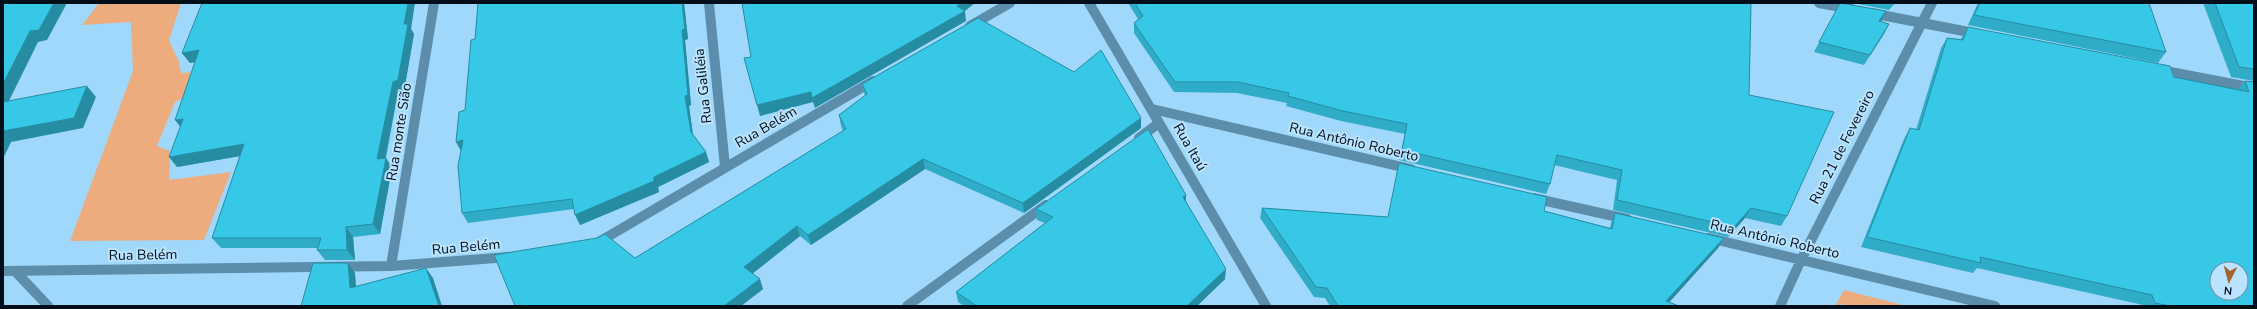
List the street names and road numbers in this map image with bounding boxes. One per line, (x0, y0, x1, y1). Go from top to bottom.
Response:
street label: Rua Galiléia (690, 48, 716, 124)
street label: Rua monte Sião (382, 81, 416, 182)
street label: Rua 21 de Fevereiro (1805, 87, 1879, 207)
street label: Rua Belém (732, 102, 800, 152)
street label: Rua Antônio Roberto (1287, 118, 1421, 166)
street label: Rua Itaú (1169, 120, 1211, 174)
street label: Rua Antônio Roberto (1708, 215, 1842, 263)
street label: Rua Belém (431, 235, 501, 259)
street label: Rua Belém (109, 245, 177, 265)

